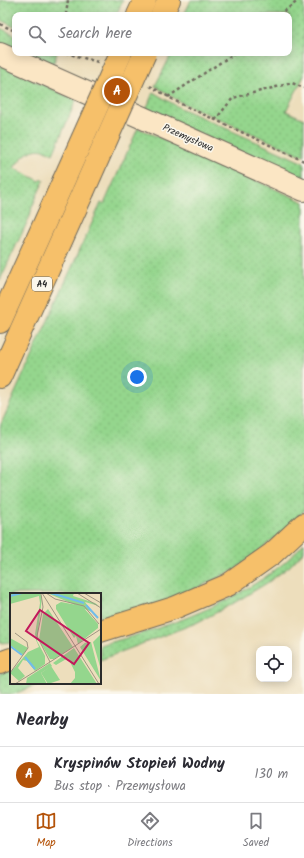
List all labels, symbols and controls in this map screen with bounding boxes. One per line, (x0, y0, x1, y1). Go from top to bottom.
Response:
search box (12, 12, 292, 56)
text: Search here (58, 22, 132, 46)
icon: search (26, 23, 48, 45)
pin: A (104, 76, 130, 106)
street label: Przemysłowa (160, 120, 216, 156)
road number: A4 (32, 277, 52, 291)
your location (127, 367, 147, 387)
inset map (10, 593, 101, 684)
map controls (256, 646, 292, 682)
button: locate (256, 646, 292, 682)
text: Nearby (16, 707, 68, 734)
text: Kryspinów Stopień Wodny (54, 752, 225, 776)
text: A (25, 764, 33, 785)
text: 130 m (254, 764, 288, 785)
text: Bus stop · Przemysłowa (54, 776, 186, 797)
tab: Map (35, 810, 57, 852)
tab: Directions (127, 810, 173, 852)
tab: Saved (243, 810, 269, 852)

